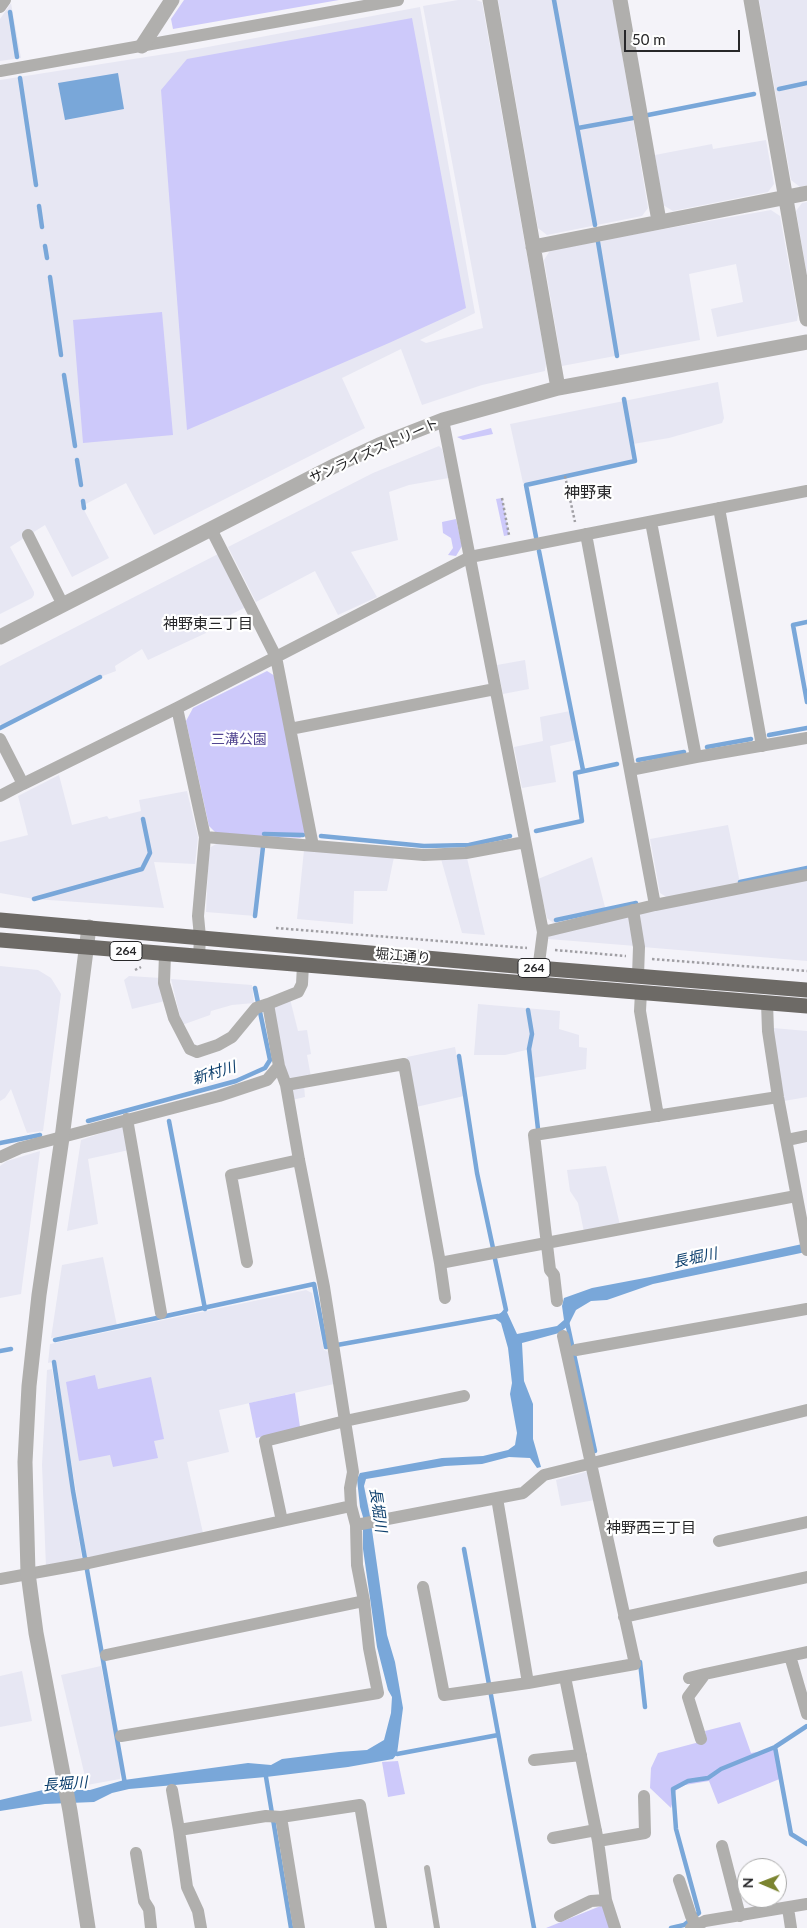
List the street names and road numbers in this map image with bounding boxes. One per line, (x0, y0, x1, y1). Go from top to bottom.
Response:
street label: サンライズストリート (307, 415, 441, 487)
road number: 264 (110, 941, 142, 960)
street label: 堀江通り (374, 945, 432, 967)
road number: 264 (518, 958, 550, 978)

